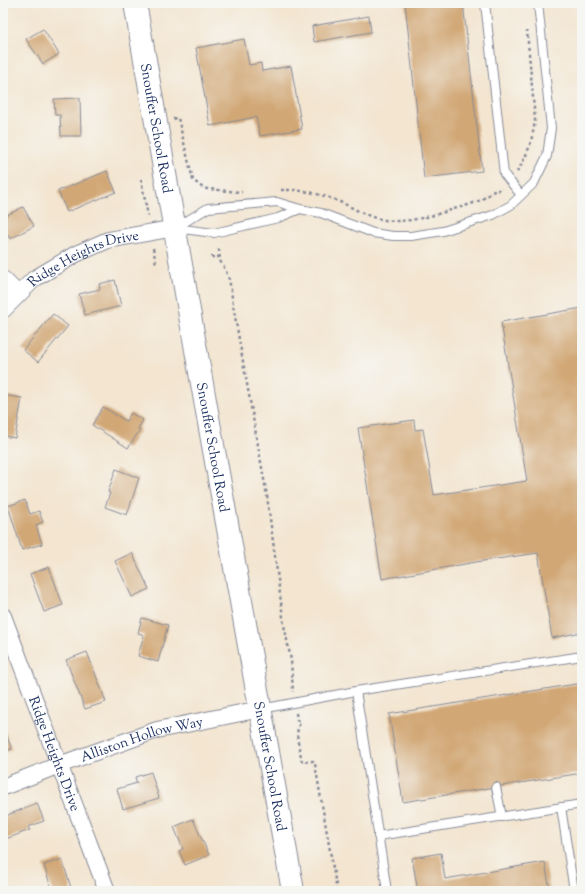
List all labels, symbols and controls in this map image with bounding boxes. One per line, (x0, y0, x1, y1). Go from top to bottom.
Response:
street label: Snouffer School Road (134, 62, 176, 195)
street label: Ridge Heights Drive (24, 227, 141, 292)
street label: Snouffer School Road (190, 381, 233, 514)
street label: Ridge Heights Drive (22, 694, 84, 815)
street label: Snouffer School Road (247, 700, 290, 833)
street label: Alliston Hollow Way (78, 713, 205, 769)

